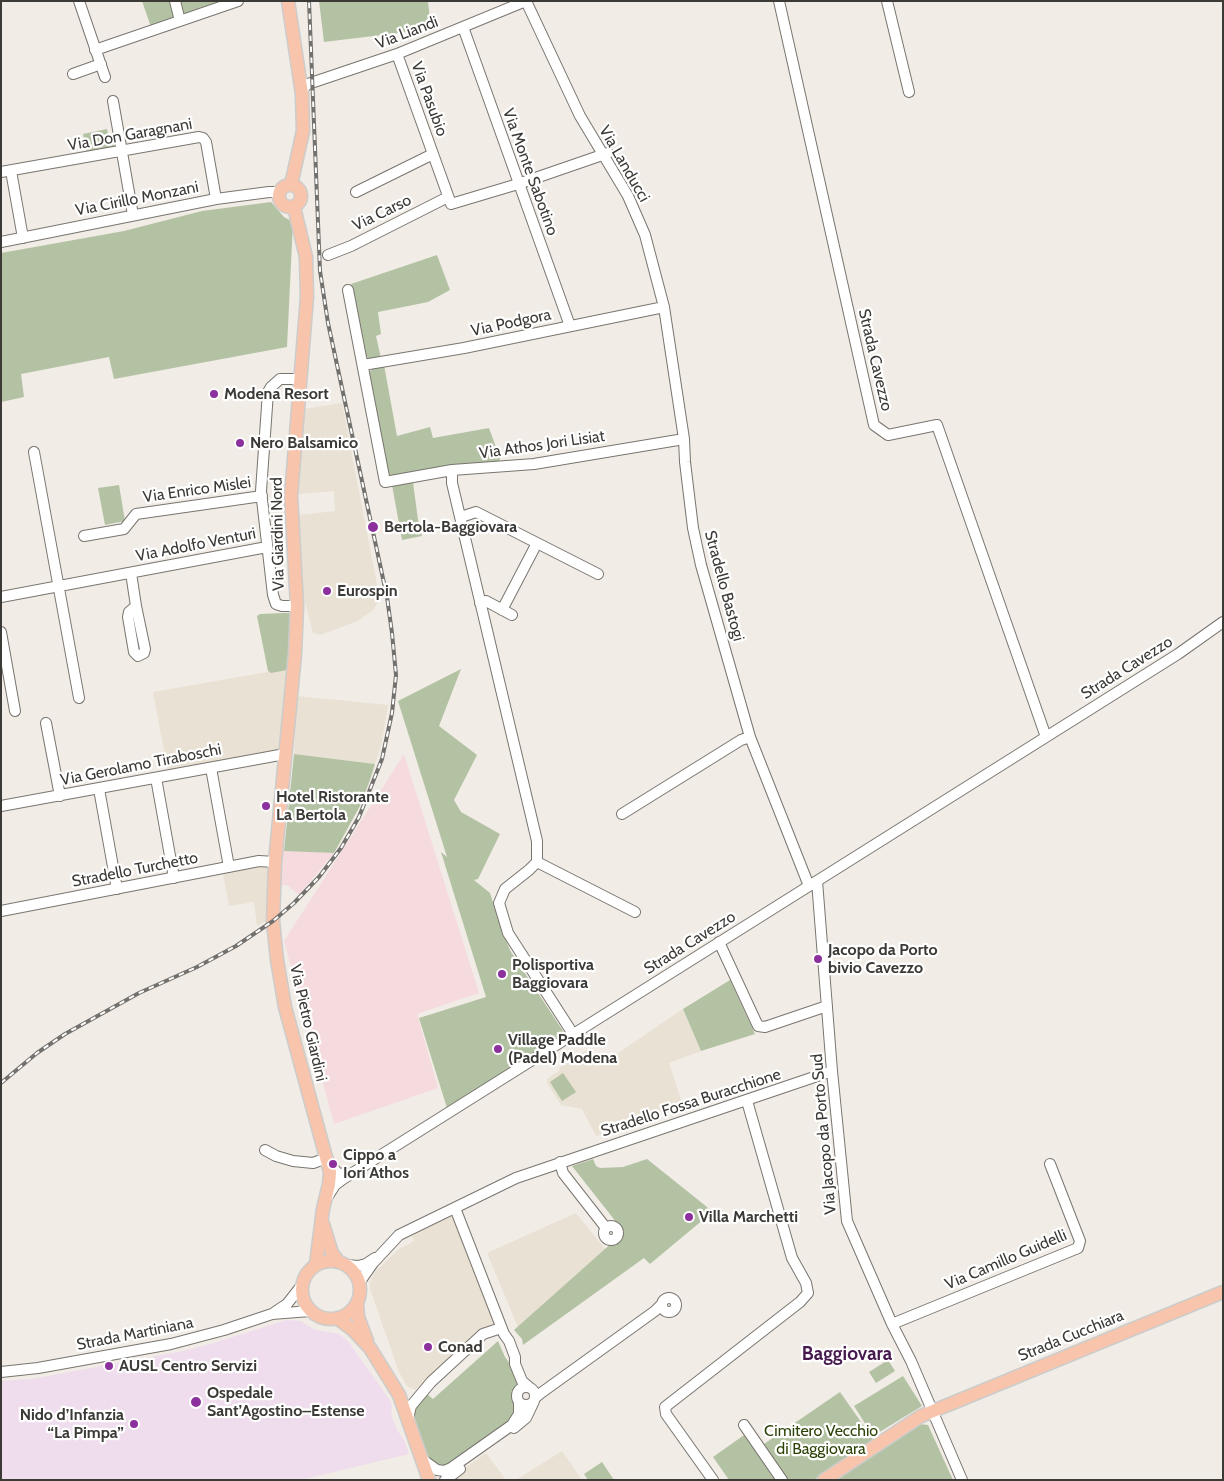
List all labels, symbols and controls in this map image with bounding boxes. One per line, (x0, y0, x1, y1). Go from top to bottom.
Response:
street label: Via Liandi (373, 12, 441, 54)
street label: Via Pasubio (407, 59, 451, 139)
street label: Via Monte Sabotino (498, 106, 562, 238)
street label: Via Don Garagnani (66, 115, 194, 155)
street label: Via Landucci (594, 122, 654, 206)
street label: Via Cirillo Monzani (74, 178, 200, 220)
street label: Via Carso (349, 191, 415, 235)
street label: Via Podgora (469, 305, 553, 341)
street label: Strada Cavezzo (854, 307, 896, 413)
place label: Modena Resort (224, 384, 329, 404)
marker: Modena Resort (208, 388, 220, 400)
street label: Via Athos Jori Lisiat (478, 427, 606, 463)
place label: Nero Balsamico (250, 433, 358, 453)
marker: Nero Balsamico (234, 437, 246, 449)
street label: Via Enrico Mislei (142, 473, 252, 507)
street label: Via Giardini Nord (267, 477, 289, 591)
place label: Bertola-Baggiovara (384, 517, 517, 537)
marker: Bertola-Baggiovara (366, 520, 380, 534)
street label: Via Adolfo Venturi (134, 524, 258, 566)
street label: Stradello Bastogi (700, 529, 748, 643)
place label: Eurospin (337, 581, 398, 601)
marker: Eurospin (321, 585, 333, 597)
street label: Strada Cavezzo (1078, 632, 1176, 704)
street label: Via Gerolamo Tiraboschi (59, 740, 223, 790)
place label: Hotel Ristorante La Bertola (276, 787, 389, 825)
marker: Hotel Ristorante La Bertola (260, 800, 272, 812)
street label: Stradello Turchetto (70, 848, 200, 892)
street label: Strada Cavezzo (641, 907, 739, 979)
place label: Jacopo da Porto bivio Cavezzo (828, 940, 938, 978)
marker: Jacopo da Porto bivio Cavezzo (812, 953, 824, 965)
place label: Polisportiva Baggiovara (512, 955, 594, 993)
street label: Via Pietro Giardini (285, 963, 331, 1083)
marker: Polisportiva Baggiovara (496, 968, 508, 980)
place label: Village Paddle (Padel) Modena (508, 1030, 617, 1068)
marker: Village Paddle (Padel) Modena (492, 1043, 504, 1055)
street label: Via Jacopo da Porto Sud (807, 1053, 841, 1215)
street label: Stradello Fossa Buracchione (599, 1065, 783, 1141)
place label: Cippo a Iori Athos (343, 1145, 409, 1183)
marker: Cippo a Iori Athos (327, 1158, 339, 1170)
place label: Villa Marchetti (699, 1207, 798, 1227)
marker: Villa Marchetti (683, 1211, 695, 1223)
street label: Via Camillo Guidelli (942, 1226, 1070, 1294)
street label: Strada Cucchiara (1015, 1306, 1127, 1366)
street label: Strada Martiniana (75, 1313, 195, 1355)
place label: Conad (438, 1337, 483, 1357)
marker: Conad (422, 1341, 434, 1353)
district label: Baggiovara (802, 1343, 892, 1365)
place label: AUSL Centro Servizi (119, 1356, 257, 1376)
marker: AUSL Centro Servizi (103, 1360, 115, 1372)
place label: Ospedale Sant’Agostino–Estense (207, 1383, 365, 1421)
marker: Ospedale Sant’Agostino–Estense (189, 1395, 203, 1409)
place label: Nido d’Infanzia “La Pimpa” (20, 1405, 124, 1443)
marker: Nido d’Infanzia “La Pimpa” (128, 1418, 140, 1430)
park label: Cimitero Vecchio di Baggiovara (764, 1421, 878, 1459)

